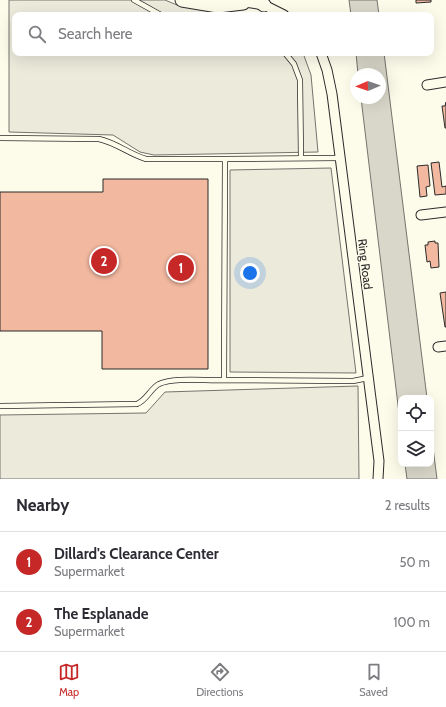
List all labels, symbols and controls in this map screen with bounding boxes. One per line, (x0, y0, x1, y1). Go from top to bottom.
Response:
search box (12, 12, 434, 56)
icon: search (26, 23, 48, 45)
text: Search here (58, 25, 133, 43)
north arrow (350, 68, 386, 104)
street label: Ring Road (355, 238, 376, 290)
pin: 2 (91, 246, 117, 276)
pin: 1 (168, 253, 194, 283)
your location (240, 263, 260, 283)
map controls (398, 395, 434, 467)
button: locate (398, 395, 434, 431)
button: layers (398, 431, 434, 467)
text: Nearby (16, 495, 69, 515)
text: 2 results (385, 497, 430, 513)
text: Dillard's Clearance Center (54, 545, 219, 563)
text: 1 (27, 554, 31, 570)
text: 50 m (400, 554, 430, 570)
text: Supermarket (54, 563, 125, 579)
text: The Esplanade (54, 605, 149, 623)
text: 2 (26, 614, 32, 630)
text: 100 m (393, 614, 430, 630)
text: Supermarket (54, 623, 125, 639)
tab: Map (58, 661, 80, 699)
tab: Directions (196, 661, 243, 699)
tab: Saved (359, 661, 388, 699)

